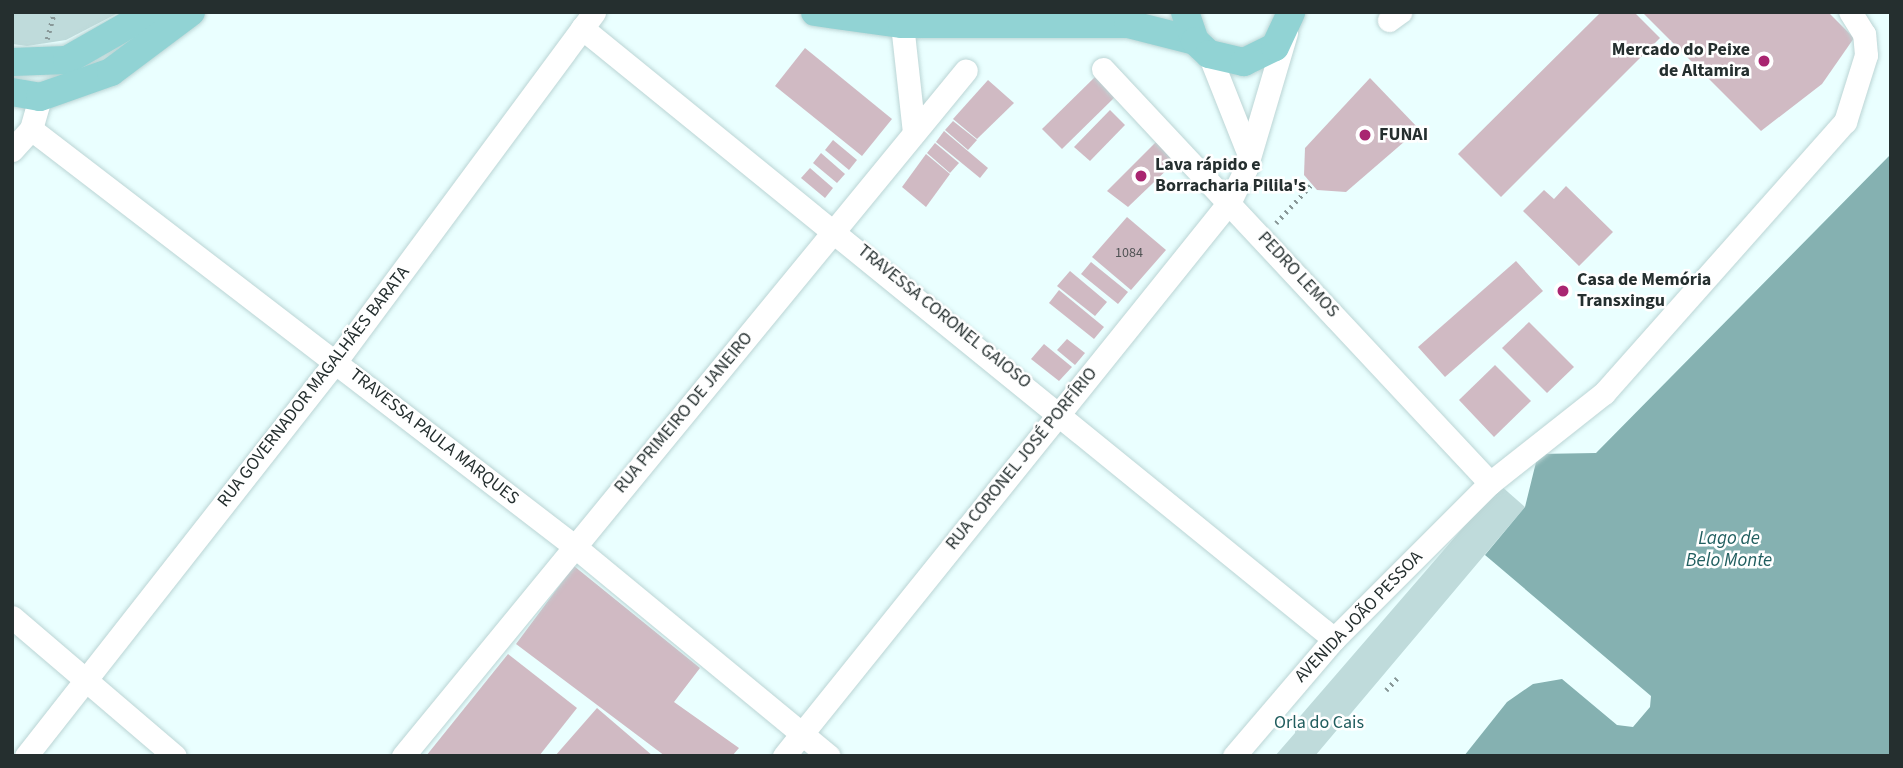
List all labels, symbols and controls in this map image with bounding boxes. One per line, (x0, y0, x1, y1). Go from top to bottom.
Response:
place label: Mercado do Peixe de Altamira (1612, 40, 1750, 82)
marker: Mercado do Peixe de Altamira (1756, 53, 1772, 69)
place label: FUNAI (1379, 124, 1428, 146)
marker: FUNAI (1357, 127, 1373, 143)
place label: Lava rápido e Borracharia Pilila's (1155, 155, 1306, 198)
marker: Lava rápido e Borracharia Pilila's (1133, 168, 1149, 184)
street label: PEDRO LEMOS (1253, 228, 1343, 322)
street label: TRAVESSA CORONEL GAIOSO (853, 240, 1035, 394)
house number: 1084 (1115, 245, 1143, 261)
street label: RUA GOVERNADOR MAGALHÃES BARATA (213, 262, 415, 512)
place label: Casa de Memória Transxingu (1577, 270, 1711, 312)
marker: Casa de Memória Transxingu (1555, 283, 1571, 299)
street label: RUA PRIMEIRO DE JANEIRO (610, 328, 758, 498)
street label: RUA CORONEL JOSÉ PORFÍRIO (942, 363, 1102, 555)
street label: TRAVESSA PAULA MARQUES (345, 364, 523, 510)
water label: Lago de Belo Monte (1686, 528, 1772, 572)
street label: AVENIDA JOÃO PESSOA (1291, 547, 1427, 687)
park label: Orla do Cais (1274, 712, 1364, 734)

